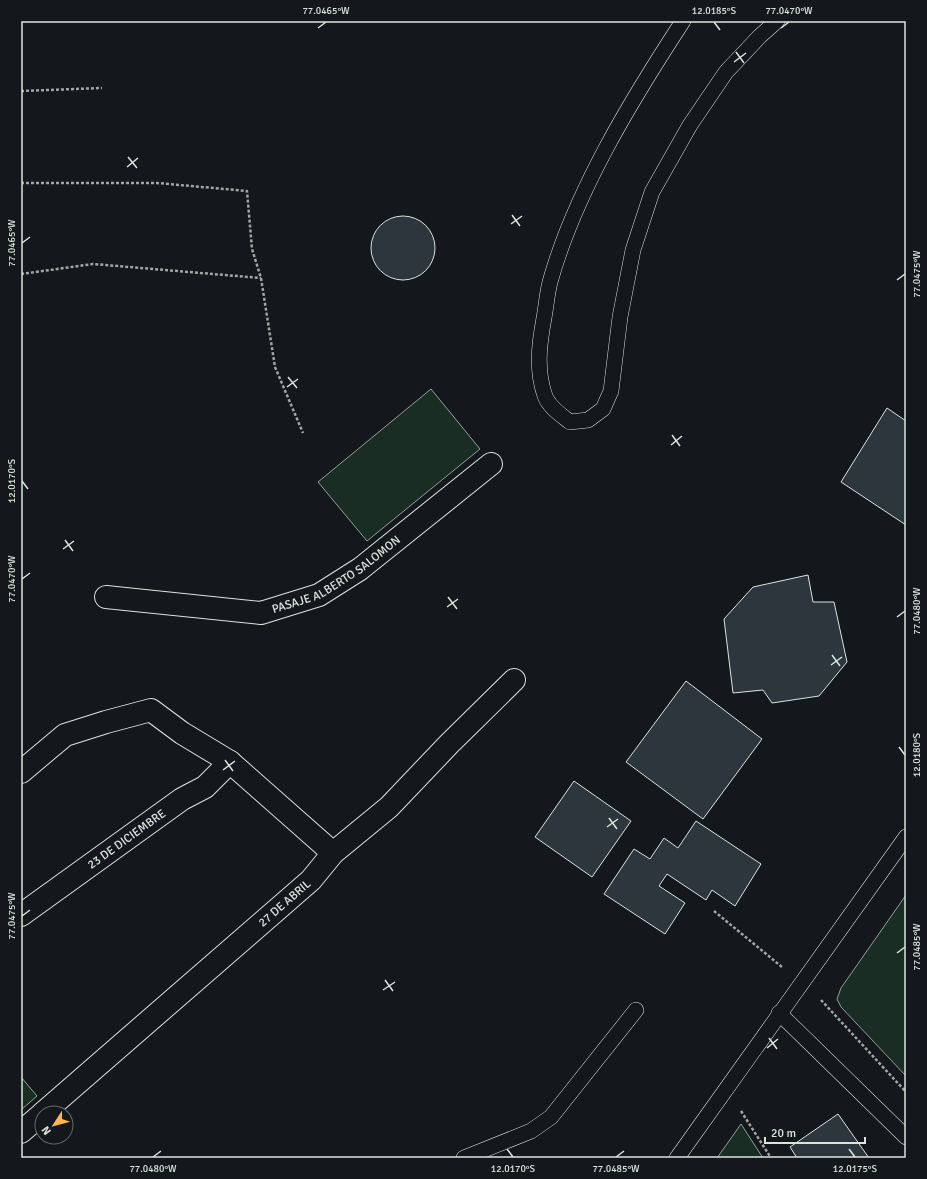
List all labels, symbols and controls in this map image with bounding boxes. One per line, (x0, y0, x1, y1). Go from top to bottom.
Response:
text: 77.0465°W (302, 5, 350, 17)
text: 12.0185°S (692, 5, 737, 17)
text: 77.0470°W (765, 5, 813, 17)
text: 77.0465°W (6, 219, 18, 267)
text: 77.0475°W (911, 250, 923, 298)
text: 12.0170°S (6, 458, 18, 503)
street label: PASAJE ALBERTO SALOMON (270, 532, 403, 617)
text: 77.0470°W (6, 555, 18, 603)
text: 77.0480°W (911, 587, 923, 635)
text: 12.0180°S (911, 732, 923, 777)
street label: 23 DE DICIEMBRE (84, 806, 169, 872)
street label: 27 DE ABRIL (255, 876, 314, 930)
text: 77.0475°W (6, 892, 18, 940)
text: 77.0485°W (911, 923, 923, 971)
north arrow (34, 1105, 74, 1145)
scale bar (765, 1119, 865, 1145)
text: N (39, 1124, 54, 1138)
text: 20 m (771, 1126, 796, 1141)
text: 77.0480°W (129, 1163, 177, 1175)
text: 12.0170°S (491, 1163, 536, 1175)
text: 77.0485°W (592, 1163, 640, 1175)
text: 12.0175°S (833, 1163, 878, 1175)

